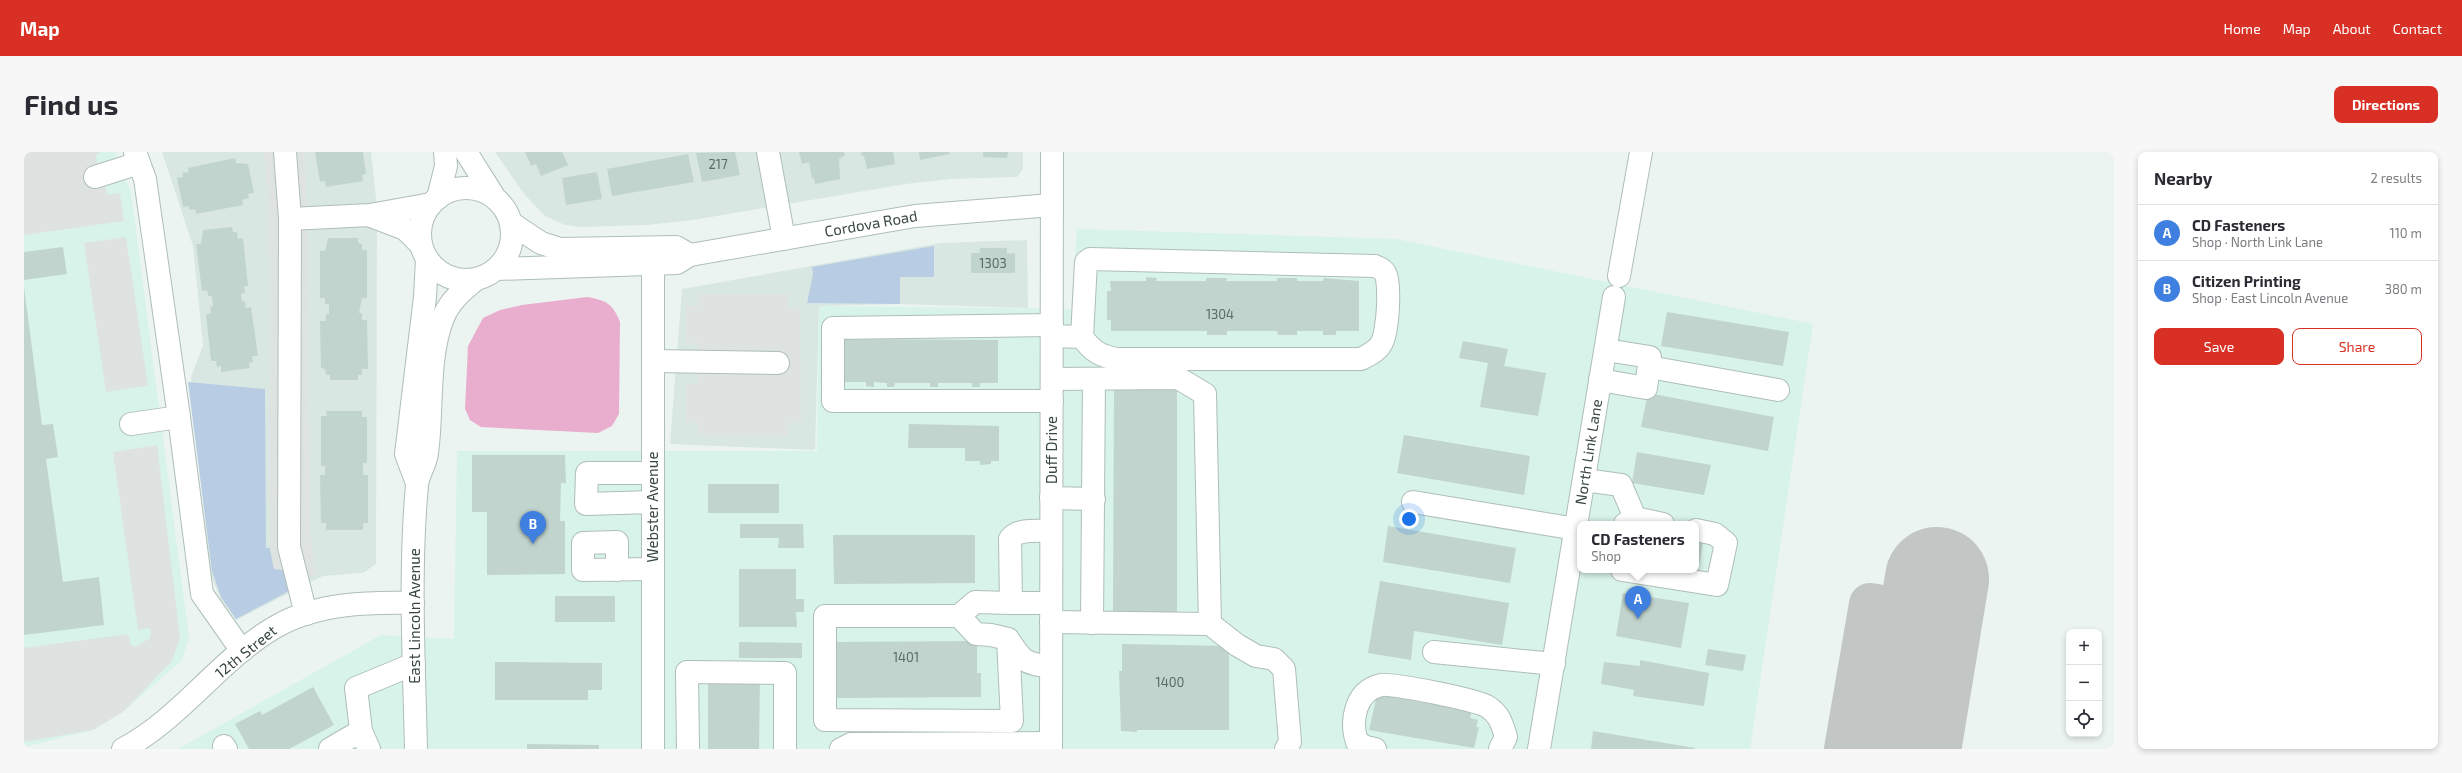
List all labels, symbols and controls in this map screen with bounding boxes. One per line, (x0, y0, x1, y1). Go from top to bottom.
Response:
text: Map (20, 17, 60, 40)
text: Home (2224, 20, 2261, 37)
text: Map (2283, 20, 2311, 37)
text: About (2333, 20, 2371, 37)
text: Contact (2393, 20, 2442, 37)
button: Directions (2334, 86, 2438, 123)
text: Find us (24, 87, 118, 121)
house number: 217 (708, 156, 728, 172)
text: Nearby (2154, 168, 2212, 188)
text: 2 results (2370, 170, 2422, 186)
street label: Cordova Road (823, 206, 919, 240)
text: CD Fasteners (2192, 216, 2285, 234)
text: A (2163, 225, 2171, 241)
text: 110 m (2390, 225, 2422, 241)
text: Shop · North Link Lane (2192, 234, 2323, 250)
house number: 1303 (979, 255, 1007, 271)
text: Citizen Printing (2192, 272, 2301, 290)
text: B (2163, 281, 2171, 297)
text: 380 m (2385, 281, 2422, 297)
text: Shop · East Lincoln Avenue (2192, 290, 2348, 306)
house number: 1304 (1206, 306, 1234, 322)
button: Save (2154, 328, 2284, 365)
button: Share (2292, 328, 2422, 365)
street label: North Link Lane (1571, 398, 1605, 506)
street label: Duff Drive (1042, 416, 1060, 484)
street label: Webster Avenue (643, 452, 661, 562)
your location (1399, 509, 1419, 529)
pin: B (520, 511, 546, 544)
popup (1577, 521, 1699, 573)
text: CD Fasteners (1591, 530, 1685, 548)
street label: East Lincoln Avenue (405, 548, 423, 684)
text: Shop (1591, 548, 1621, 564)
pin: A (1625, 586, 1651, 619)
street label: 12th Street (211, 621, 280, 681)
map controls (2066, 629, 2102, 737)
button: + (2066, 629, 2102, 665)
house number: 1401 (893, 649, 919, 665)
button: − (2066, 665, 2102, 701)
house number: 1400 (1156, 674, 1184, 690)
button: locate (2066, 701, 2102, 737)

